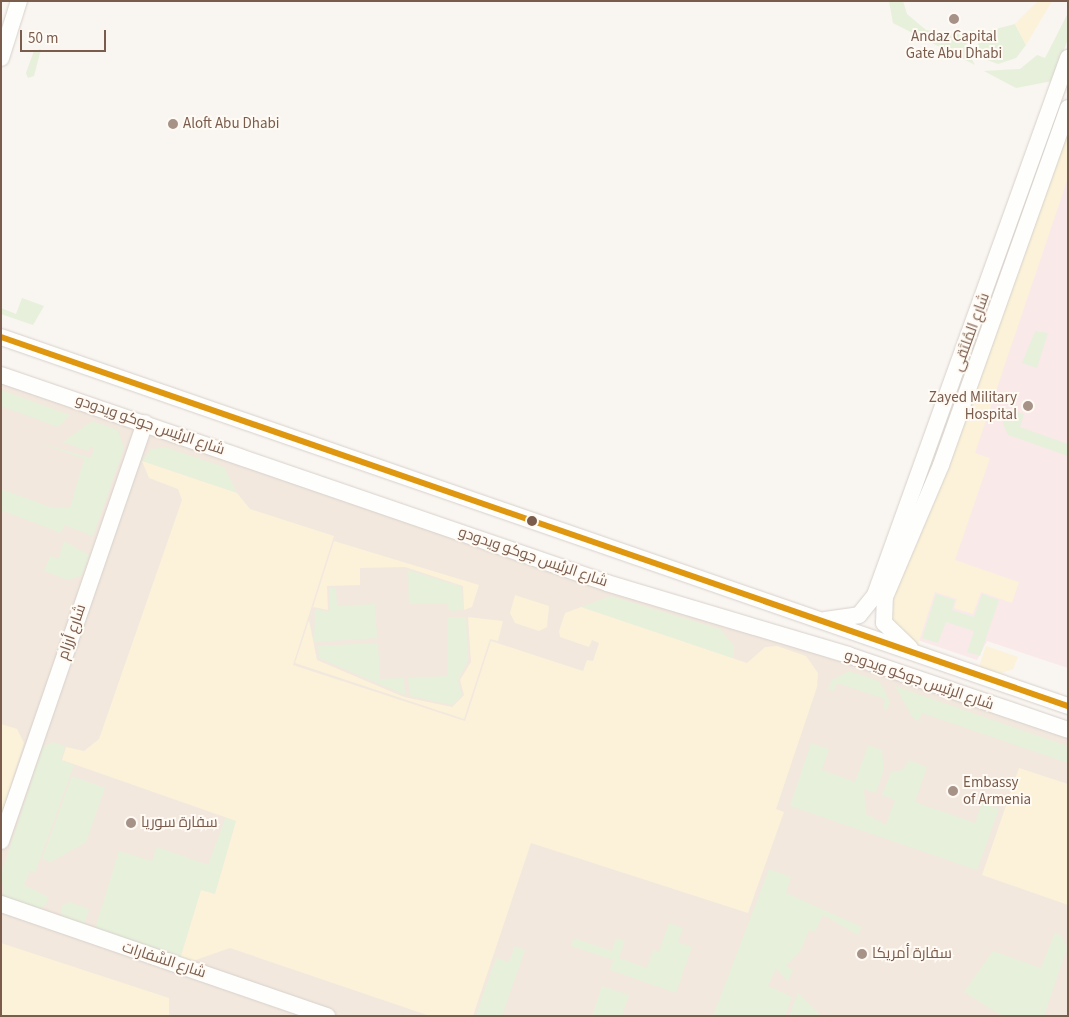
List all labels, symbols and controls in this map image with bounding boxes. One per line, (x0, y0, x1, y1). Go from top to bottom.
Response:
marker: Andaz Capital Gate Abu Dhabi (948, 13, 960, 25)
scale bar (22, 20, 109, 52)
place label: Andaz Capital Gate Abu Dhabi (906, 27, 1002, 62)
text: 50 m (28, 28, 58, 49)
place label: Aloft Abu Dhabi (183, 115, 280, 133)
marker: Aloft Abu Dhabi (167, 118, 179, 130)
street label: شارع المُلتَقى (948, 290, 994, 374)
place label: Zayed Military Hospital (929, 388, 1017, 423)
street label: شارع الرئيس جوكو ويدودو (73, 391, 227, 459)
marker: Zayed Military Hospital (1021, 399, 1035, 413)
unlabelled marker (527, 516, 537, 526)
street label: شارع الرئيس جوكو ويدودو (456, 523, 610, 591)
street label: شارع أرزام (54, 602, 90, 662)
street label: شارع الرئيس جوكو ويدودو (842, 646, 996, 714)
place label: Embassy of Armenia (963, 773, 1031, 808)
marker: Embassy of Armenia (947, 785, 959, 797)
place label: سفارة سوريا (141, 814, 218, 832)
marker: سفارة سوريا (125, 817, 137, 829)
street label: شارع السَّفارات (120, 938, 208, 982)
place label: سفارة أمريكا (872, 945, 952, 963)
marker: سفارة أمريكا (856, 948, 868, 960)

